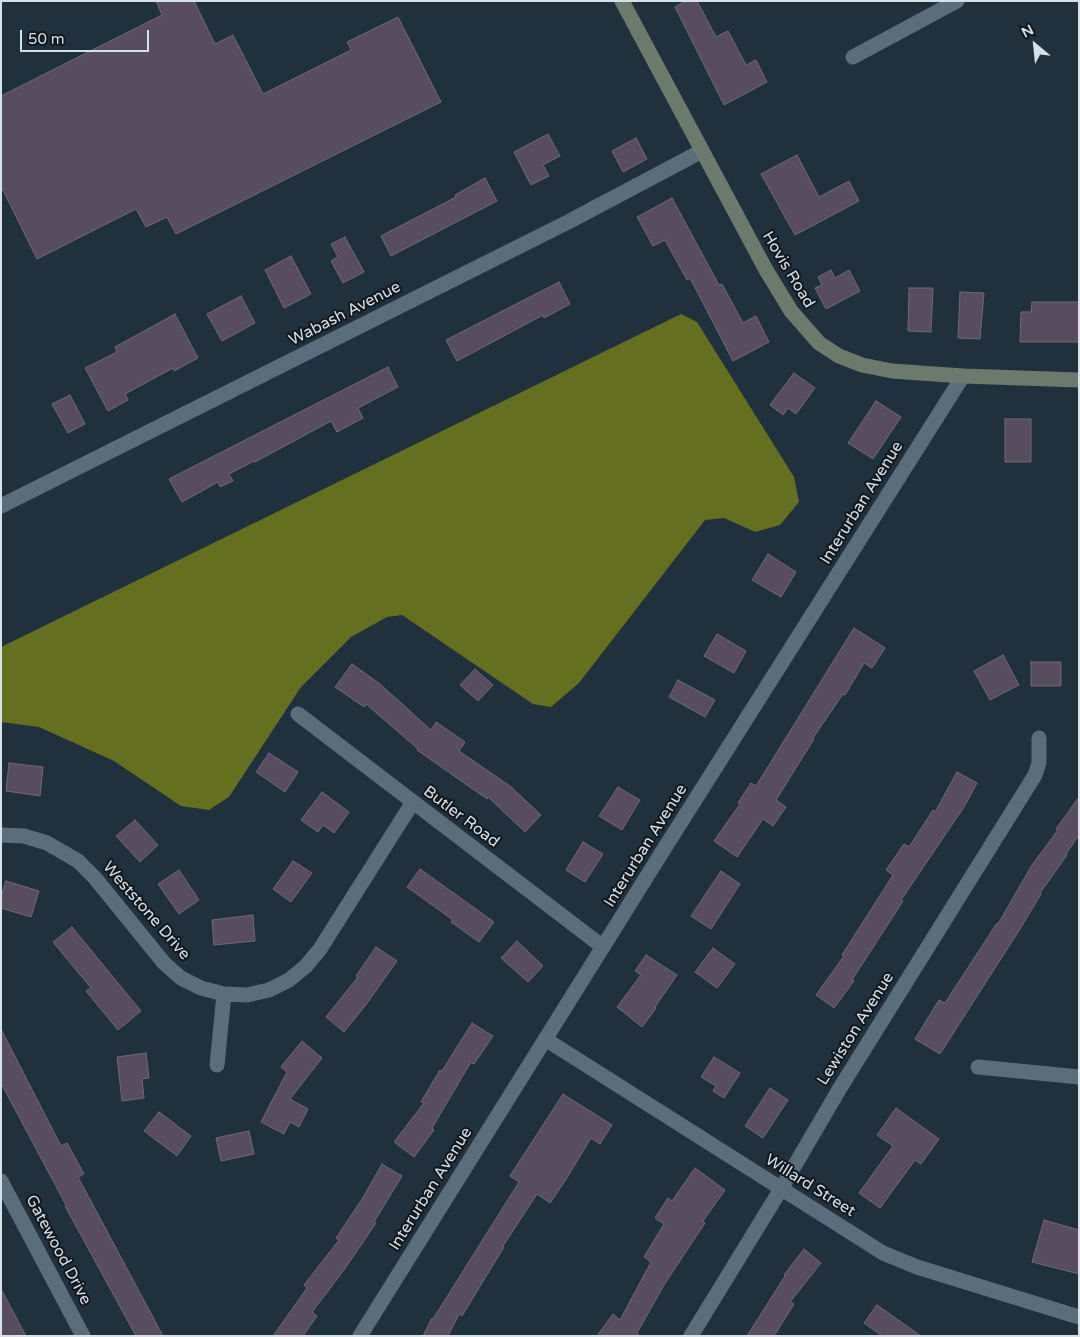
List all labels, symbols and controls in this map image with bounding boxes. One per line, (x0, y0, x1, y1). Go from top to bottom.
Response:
scale bar (22, 20, 151, 52)
north arrow (1010, 20, 1060, 70)
text: N (1019, 21, 1037, 41)
text: 50 m (28, 30, 65, 48)
street label: Hovis Road (758, 228, 818, 312)
street label: Wabash Avenue (286, 278, 404, 350)
street label: Interurban Avenue (816, 438, 908, 568)
street label: Interurban Avenue (600, 781, 692, 911)
street label: Butler Road (419, 782, 503, 852)
street label: Weststone Drive (98, 858, 194, 964)
street label: Lewiston Avenue (814, 969, 898, 1089)
street label: Interurban Avenue (385, 1124, 477, 1254)
street label: Willard Street (761, 1151, 859, 1221)
street label: Gatewood Drive (21, 1192, 95, 1308)

